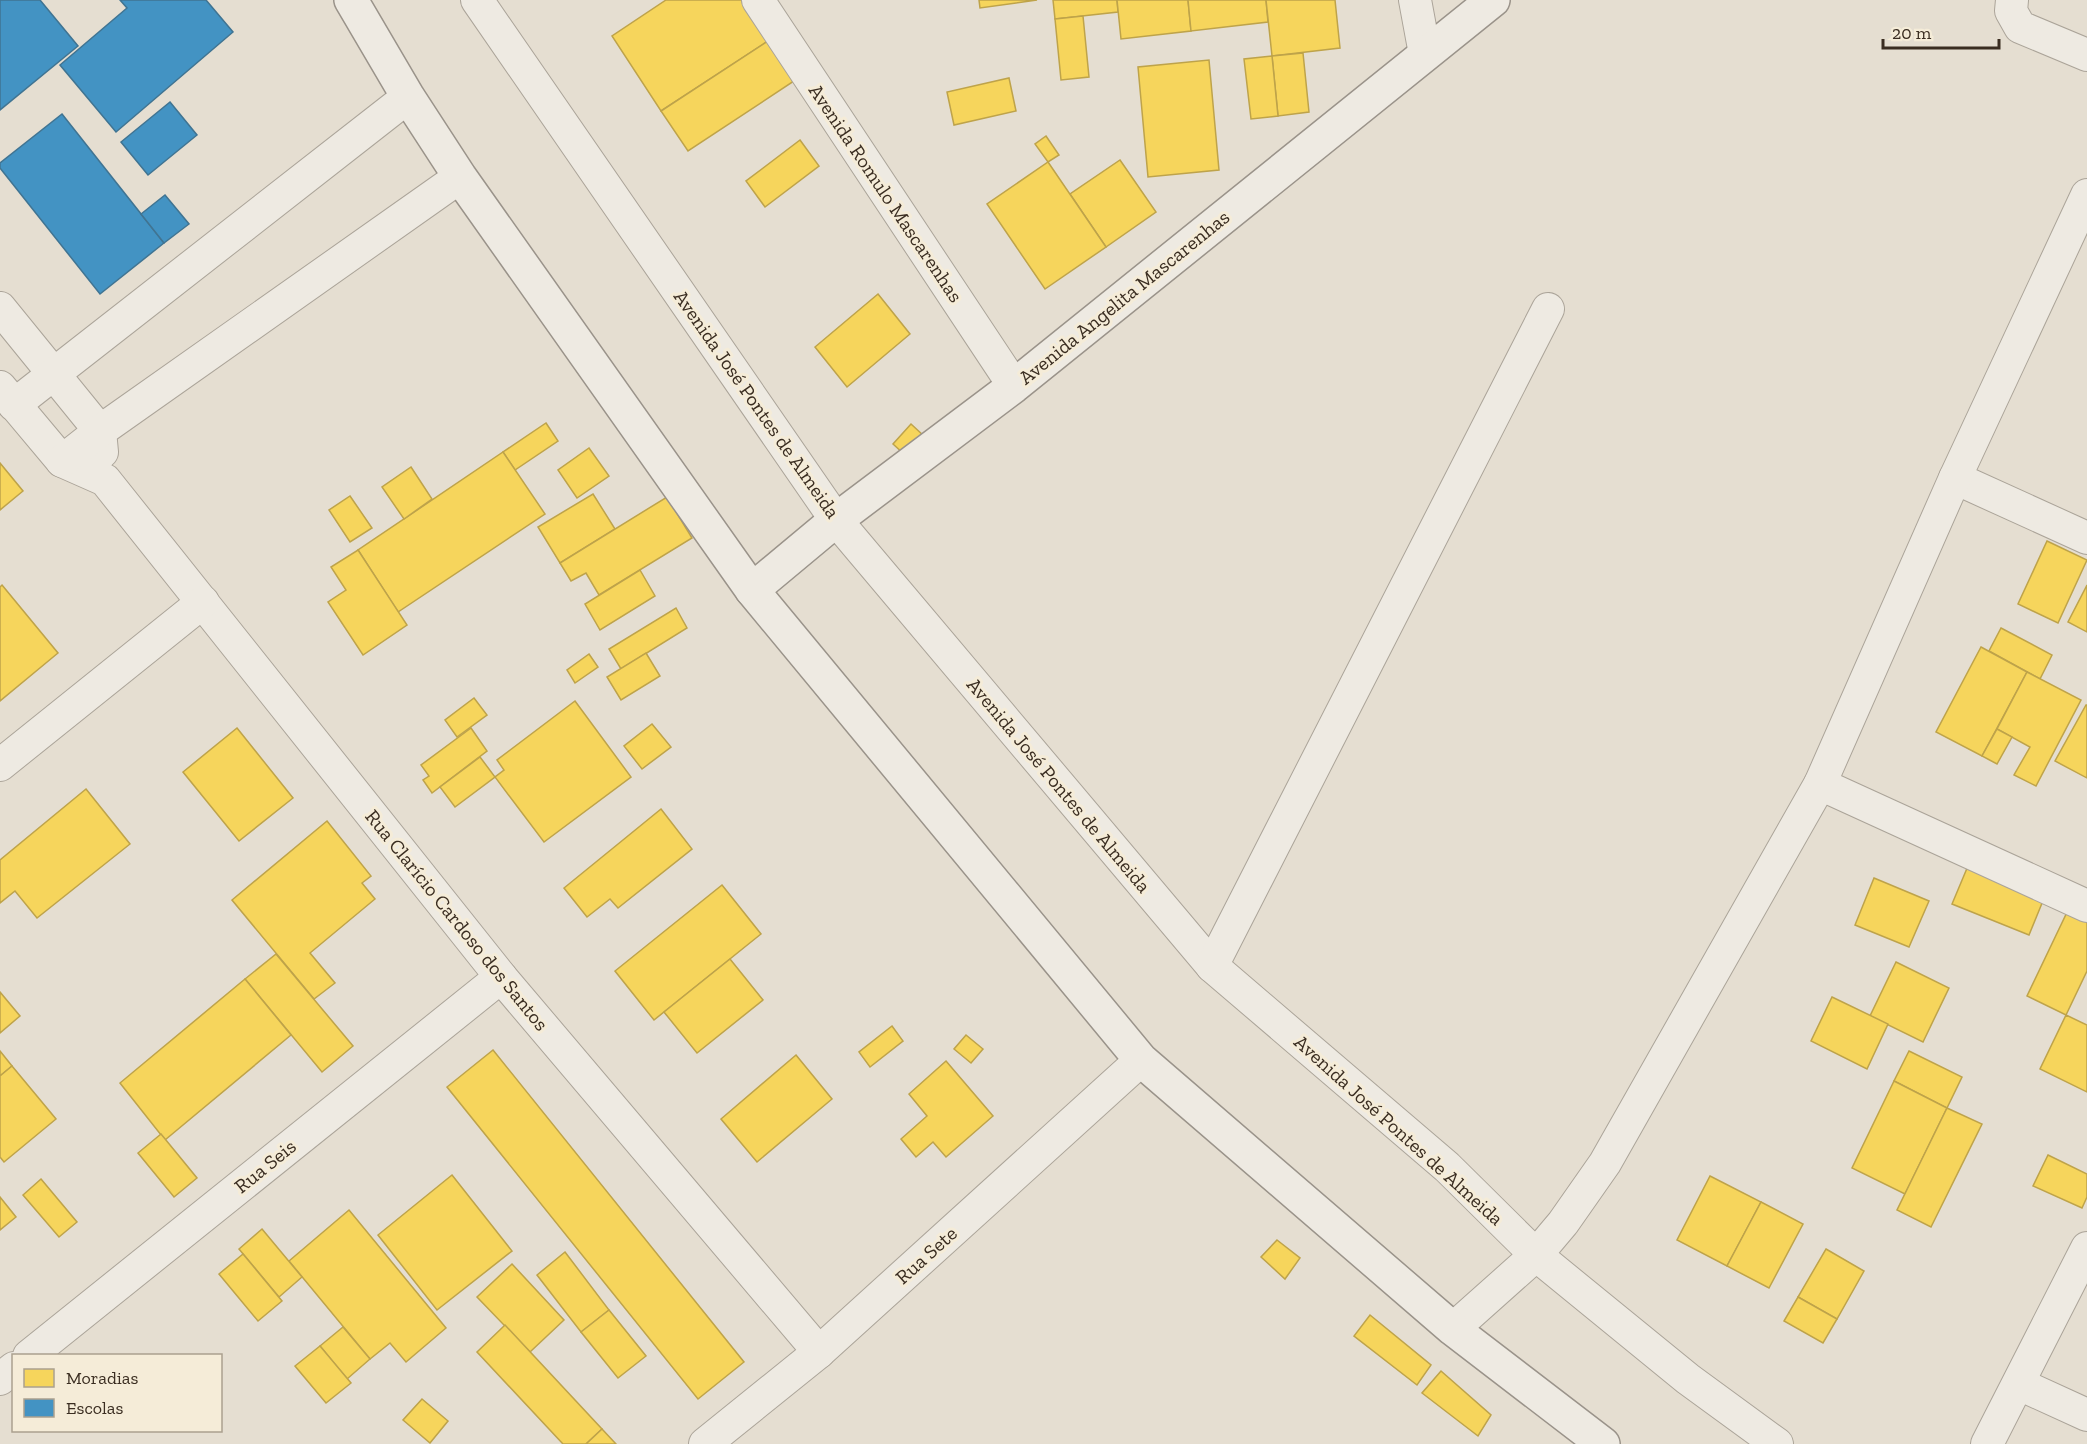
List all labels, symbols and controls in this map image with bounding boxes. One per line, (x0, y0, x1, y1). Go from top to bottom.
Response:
scale bar (1883, 12, 1998, 50)
text: 20 m (1892, 22, 1932, 44)
street label: Avenida Romulo Mascarenhas (804, 79, 968, 307)
street label: Avenida Angelita Mascarenhas (1014, 205, 1234, 389)
street label: Avenida José Pontes de Almeida (669, 285, 845, 523)
street label: Avenida José Pontes de Almeida (962, 673, 1156, 898)
street label: Rua Clarício Cardoso dos Santos (360, 804, 554, 1036)
street label: Avenida José Pontes de Almeida (1289, 1030, 1509, 1231)
street label: Rua Seis (229, 1134, 301, 1198)
street label: Rua Sete (890, 1221, 962, 1289)
legend (12, 1354, 222, 1432)
text: Moradias (66, 1367, 139, 1389)
text: Escolas (66, 1397, 123, 1419)

